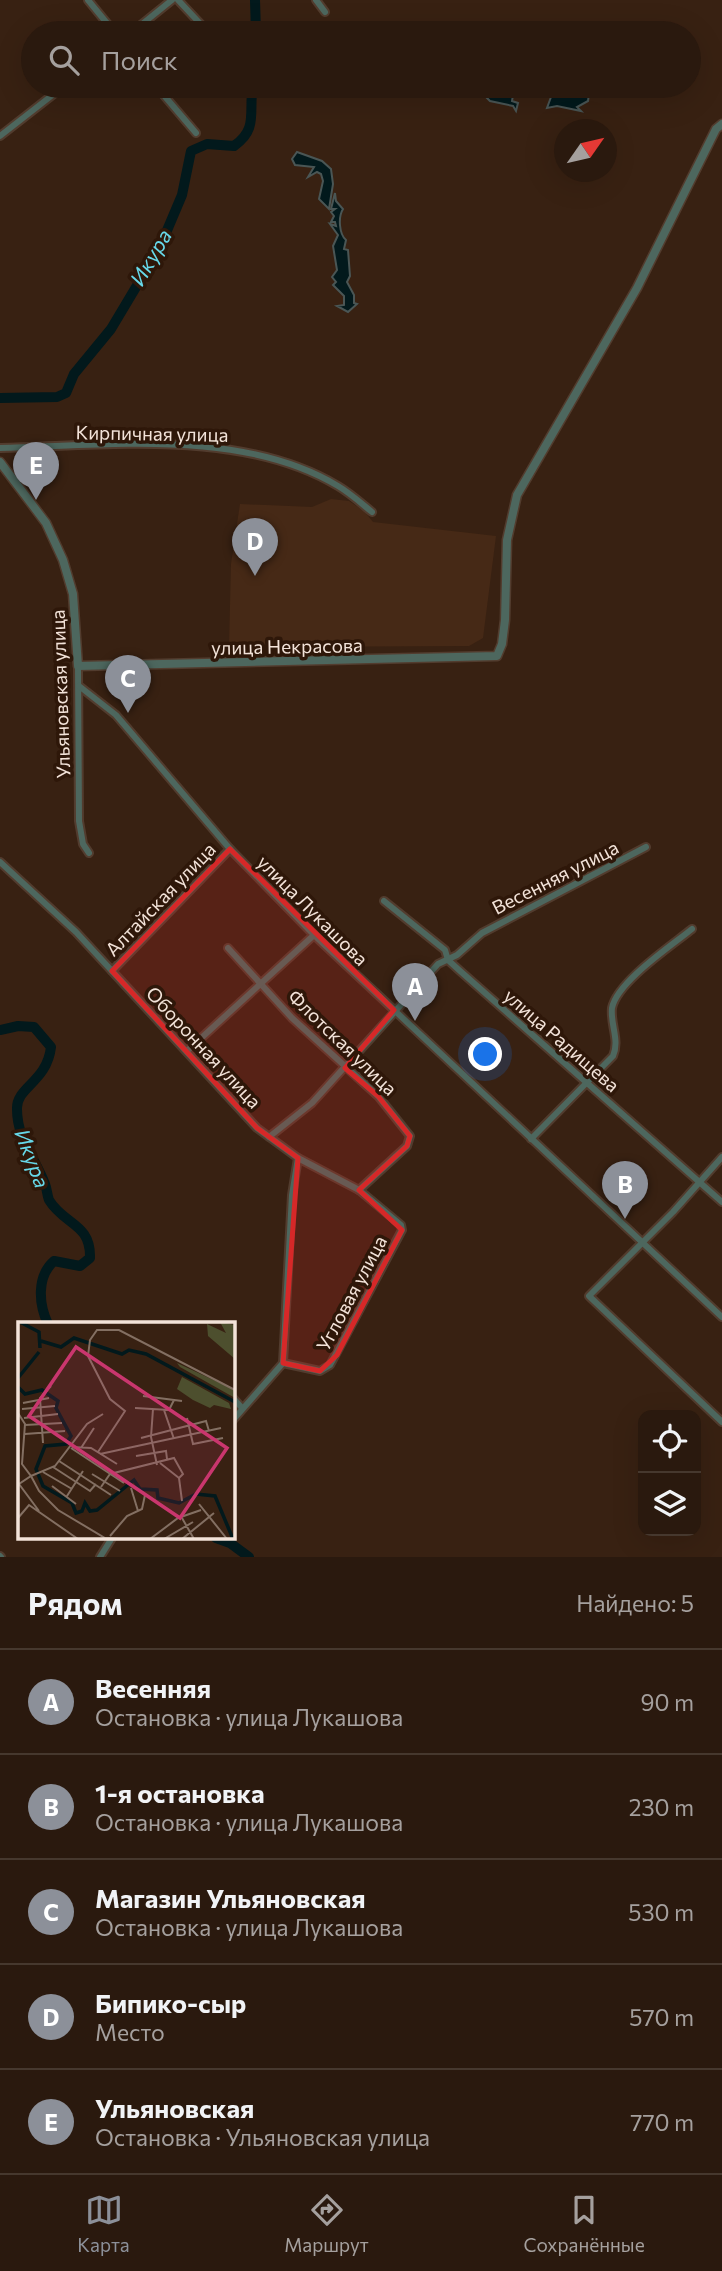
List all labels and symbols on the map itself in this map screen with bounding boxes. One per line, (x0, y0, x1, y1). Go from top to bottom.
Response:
north arrow (554, 119, 617, 182)
water label: Икура (124, 224, 176, 290)
street label: Кирпичная улица (75, 420, 229, 446)
pin: E (13, 442, 59, 500)
pin: D (232, 518, 278, 576)
street label: Ульяновская улица (46, 609, 74, 779)
street label: улица Некрасова (211, 633, 363, 659)
pin: C (105, 655, 151, 713)
street label: Весенняя улица (488, 835, 622, 919)
street label: Алтайская улица (100, 837, 220, 961)
street label: улица Лукашова (253, 850, 373, 970)
pin: A (392, 963, 438, 1021)
street label: Оборонная улица (142, 981, 266, 1113)
street label: Флотская улица (284, 984, 402, 1100)
street label: улица Радищева (500, 984, 624, 1096)
your location (468, 1037, 502, 1071)
water label: Икура (10, 1125, 56, 1191)
pin: B (602, 1161, 648, 1219)
street label: Угловая улица (311, 1231, 391, 1355)
inset map (18, 1322, 234, 1540)

